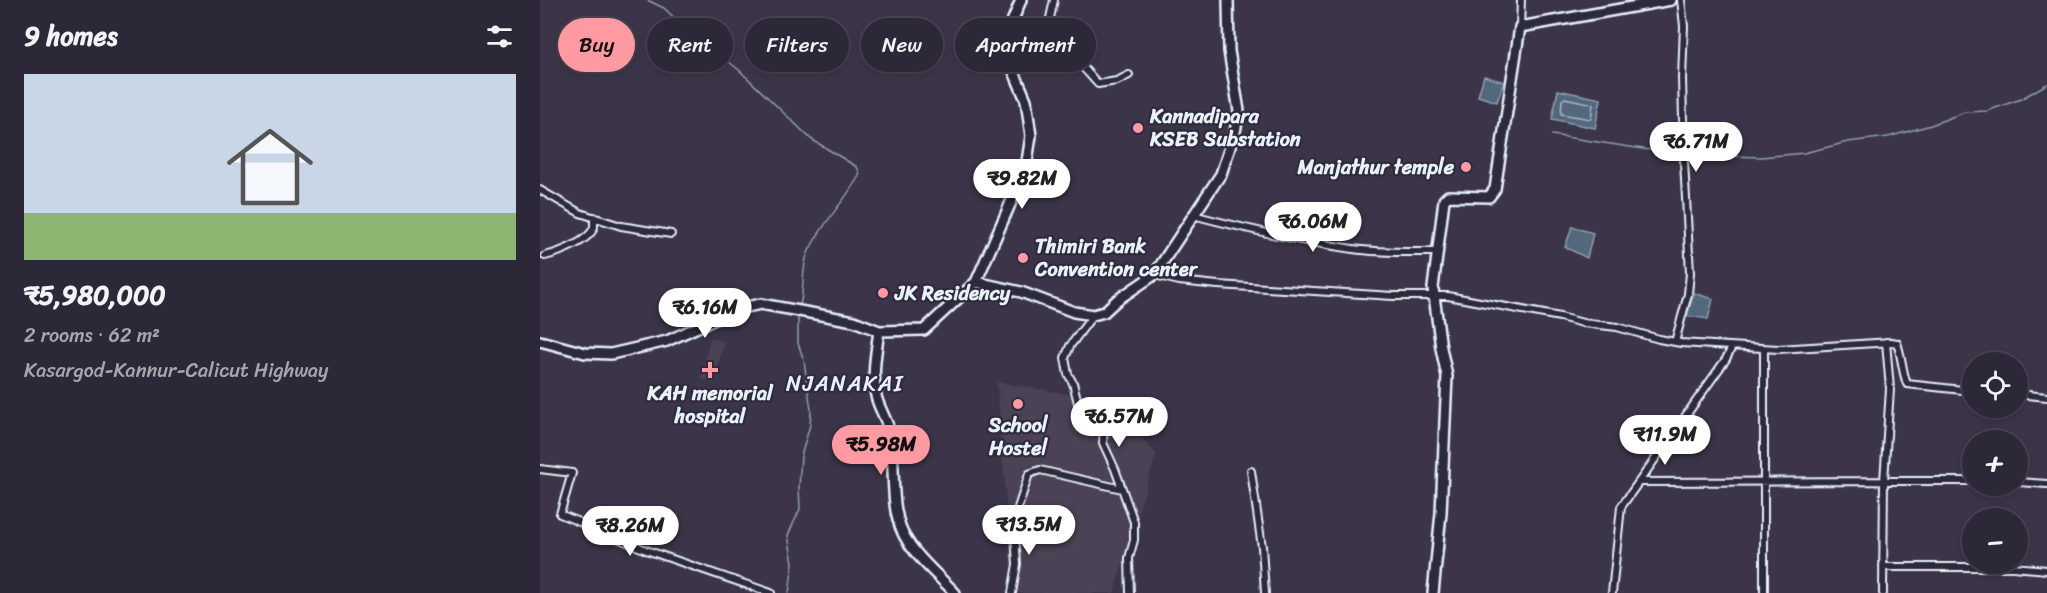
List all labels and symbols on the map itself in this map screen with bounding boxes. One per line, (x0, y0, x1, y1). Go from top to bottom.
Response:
place label: Kannadipara KSEB Substation (1149, 99, 1301, 157)
marker: Kannadipara KSEB Substation (1131, 121, 1145, 135)
pin: ₹6.71M (1647, 122, 1745, 173)
place label: Manjathur temple (1296, 150, 1455, 185)
pin: ₹9.82M (973, 159, 1071, 210)
marker: Manjathur temple (1459, 160, 1473, 174)
pin: ₹6.06M (1264, 202, 1362, 253)
place label: Thimiri Bank Convention center (1034, 229, 1199, 287)
marker: Thimiri Bank Convention center (1016, 251, 1030, 265)
place label: JK Residency (894, 276, 1011, 311)
marker: JK Residency (876, 286, 890, 300)
pin: ₹6.16M (656, 288, 754, 339)
marker: KAH memorial hospital (701, 361, 719, 379)
district label: NJANAKAI (786, 364, 904, 403)
place label: KAH memorial hospital (646, 376, 774, 434)
marker: School Hostel (1011, 397, 1025, 411)
pin: ₹6.57M (1070, 397, 1168, 448)
place label: School Hostel (987, 408, 1049, 466)
pin: ₹11.9M (1616, 415, 1714, 466)
pin: ₹5.98M (832, 425, 930, 476)
pin: ₹13.5M (980, 505, 1078, 556)
pin: ₹8.26M (581, 506, 679, 557)

